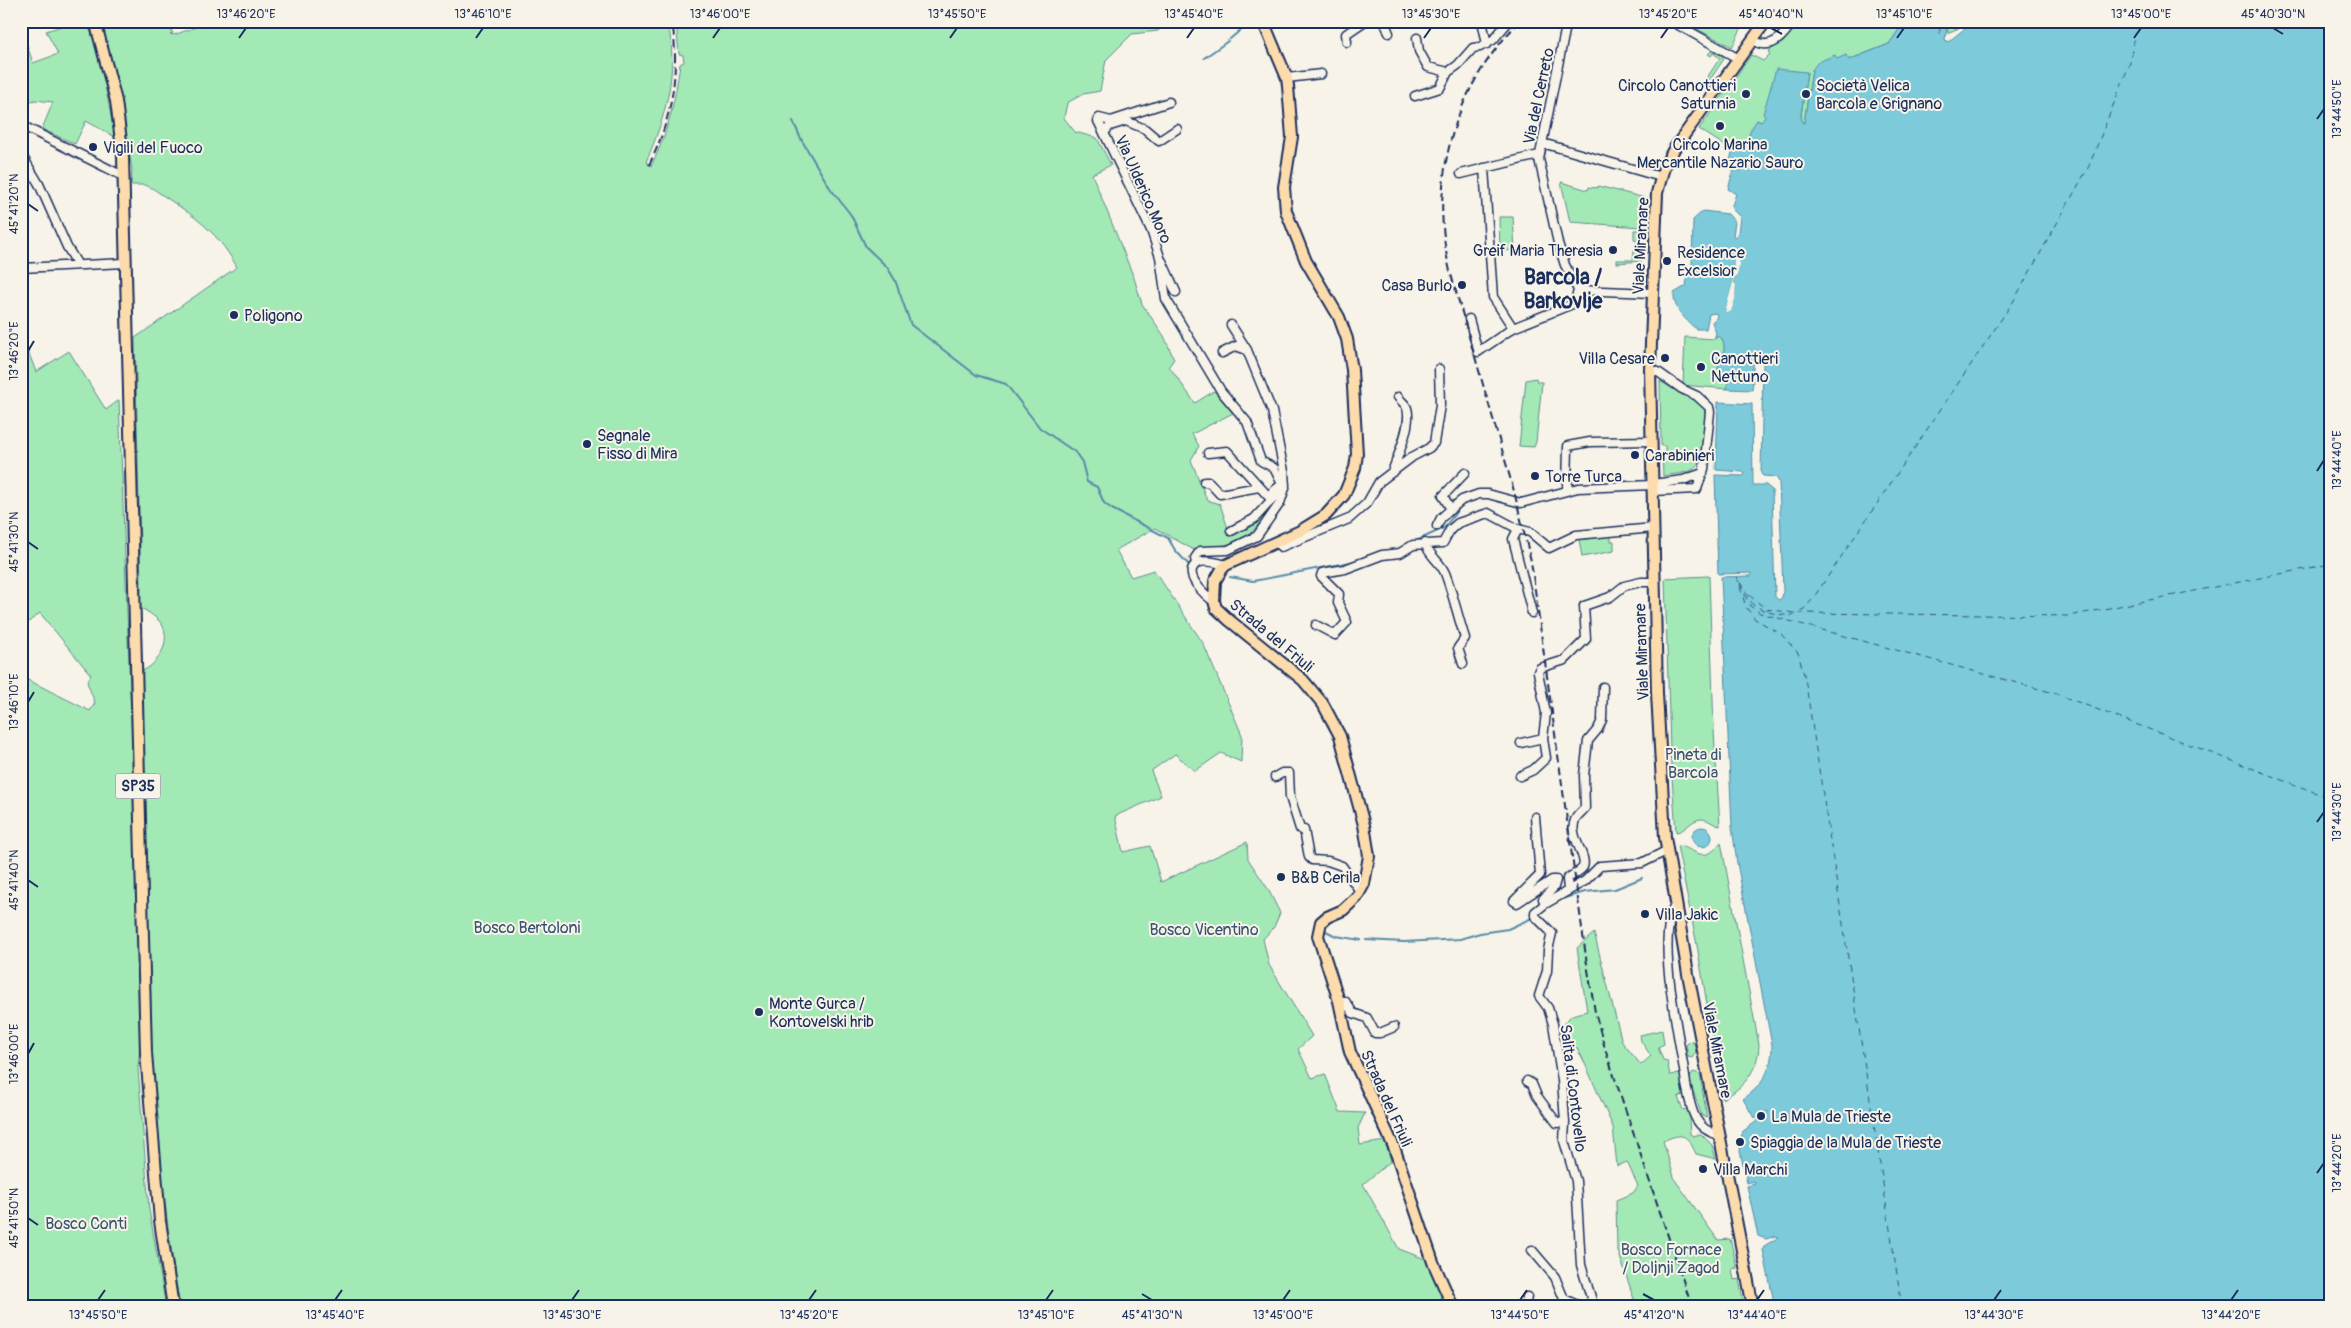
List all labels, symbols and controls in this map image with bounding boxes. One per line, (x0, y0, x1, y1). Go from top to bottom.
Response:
text: 13°46'20"E (217, 7, 275, 22)
text: 13°46'10"E (455, 7, 511, 22)
text: 13°46'00"E (690, 7, 750, 22)
text: 13°45'50"E (928, 7, 986, 22)
text: 13°45'40"E (1165, 7, 1223, 22)
text: 13°45'30"E (1402, 7, 1460, 22)
text: 13°45'20"E (1639, 7, 1697, 22)
text: 45°40'40"N (1739, 7, 1803, 22)
text: 13°45'10"E (1876, 7, 1932, 22)
text: 13°45'00"E (2111, 7, 2171, 22)
text: 45°40'30"N (2241, 7, 2305, 22)
street label: Via del Cerreto (1519, 46, 1559, 146)
place label: Circolo Canottieri Saturnia (1618, 76, 1736, 114)
place label: Società Velica Barcola e Grignano (1816, 76, 1943, 114)
text: 13°44'50"E (2330, 80, 2345, 138)
marker: Circolo Canottieri Saturnia (1740, 88, 1752, 100)
marker: Società Velica Barcola e Grignano (1800, 88, 1812, 100)
marker: Circolo Marina Mercantile Nazario Sauro (1714, 120, 1726, 132)
street label: Via Ulderico Moro (1110, 132, 1176, 247)
place label: Circolo Marina Mercantile Nazario Sauro (1637, 135, 1804, 173)
place label: Vigili del Fuoco (103, 138, 203, 158)
marker: Vigili del Fuoco (87, 141, 99, 153)
text: 45°41'20"N (7, 174, 22, 234)
street label: Viale Miramare (1628, 197, 1654, 295)
place label: Greif Maria Theresia (1473, 241, 1603, 261)
place label: Residence Excelsior (1677, 243, 1745, 281)
marker: Greif Maria Theresia (1607, 244, 1619, 256)
marker: Residence Excelsior (1661, 255, 1673, 267)
district label: Barcola / Barkovlje (1524, 264, 1603, 315)
place label: Casa Burlo (1381, 276, 1452, 296)
marker: Casa Burlo (1456, 279, 1468, 291)
place label: Poligono (244, 306, 303, 326)
marker: Poligono (228, 309, 240, 321)
text: 13°46'20"E (7, 322, 22, 380)
place label: Villa Cesare (1578, 349, 1655, 369)
place label: Canottieri Nettuno (1711, 349, 1778, 387)
marker: Villa Cesare (1659, 352, 1671, 364)
marker: Canottieri Nettuno (1695, 361, 1707, 373)
place label: Segnale Fisso di Mira (597, 426, 678, 464)
text: 13°44'40"E (2330, 430, 2345, 490)
marker: Segnale Fisso di Mira (581, 438, 593, 450)
place label: Carabinieri (1645, 446, 1715, 466)
marker: Carabinieri (1629, 449, 1641, 461)
place label: Torre Turca (1545, 467, 1622, 487)
marker: Torre Turca (1529, 470, 1541, 482)
text: 45°41'30"N (7, 512, 22, 572)
street label: Strada del Friuli (1225, 595, 1318, 677)
street label: Viale Miramare (1630, 603, 1654, 701)
text: 13°46'10"E (7, 674, 22, 730)
park label: Pineta di Barcola (1665, 745, 1721, 783)
road number: SP35 (116, 774, 160, 798)
text: 13°44'30"E (2330, 783, 2345, 841)
text: 45°41'40"N (7, 850, 22, 910)
place label: B&B Cerila (1291, 868, 1360, 888)
marker: B&B Cerila (1275, 871, 1287, 883)
place label: Villa Jakic (1655, 905, 1719, 925)
marker: Villa Jakic (1639, 908, 1651, 920)
park label: Bosco Bertoloni (474, 918, 581, 938)
park label: Bosco Vicentino (1149, 920, 1259, 940)
place label: Monte Gurca / Kontovelski hrib (769, 994, 874, 1032)
street label: Viale Miramare (1698, 1000, 1736, 1100)
marker: Monte Gurca / Kontovelski hrib (753, 1006, 765, 1018)
street label: Salita di Contovello (1555, 1023, 1591, 1154)
text: 13°46'00"E (7, 1024, 22, 1084)
street label: Strada del Friuli (1356, 1047, 1416, 1150)
place label: La Mula de Trieste (1771, 1107, 1891, 1127)
marker: La Mula de Trieste (1755, 1110, 1767, 1122)
place label: Spiaggia de la Mula de Trieste (1750, 1133, 1941, 1153)
text: 13°44'20"E (2330, 1134, 2345, 1192)
marker: Spiaggia de la Mula de Trieste (1734, 1136, 1746, 1148)
place label: Villa Marchi (1713, 1160, 1787, 1180)
marker: Villa Marchi (1697, 1163, 1709, 1175)
text: 45°41'50"N (7, 1188, 22, 1248)
park label: Bosco Conti (45, 1214, 127, 1234)
park label: Bosco Fornace / Doljnji Zagod (1621, 1240, 1721, 1278)
text: 13°45'50"E (69, 1308, 127, 1323)
text: 13°45'40"E (306, 1308, 364, 1323)
text: 13°45'30"E (543, 1308, 601, 1323)
text: 13°45'20"E (780, 1308, 838, 1323)
text: 13°45'10"E (1018, 1308, 1074, 1323)
text: 45°41'30"N (1122, 1308, 1182, 1323)
text: 13°45'00"E (1253, 1308, 1313, 1323)
text: 13°44'50"E (1491, 1308, 1549, 1323)
text: 45°41'20"N (1624, 1308, 1684, 1323)
text: 13°44'40"E (1727, 1308, 1787, 1323)
text: 13°44'30"E (1965, 1308, 2023, 1323)
text: 13°44'20"E (2202, 1308, 2260, 1323)

